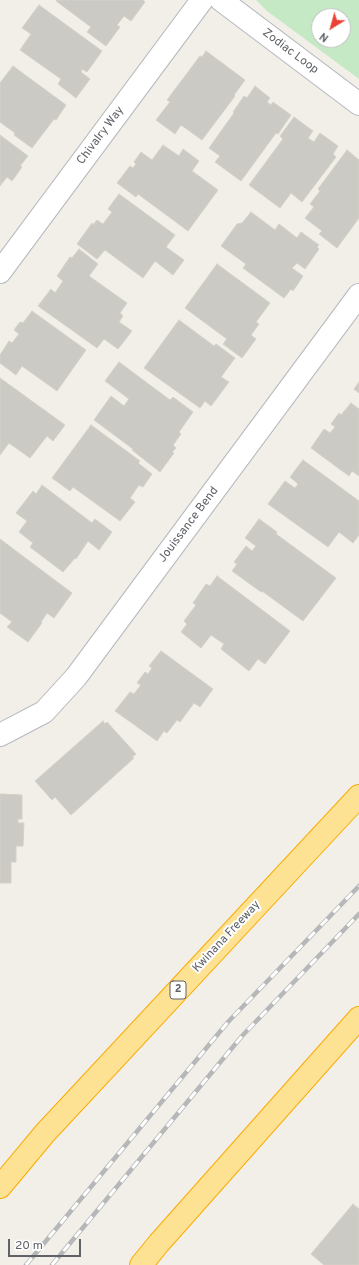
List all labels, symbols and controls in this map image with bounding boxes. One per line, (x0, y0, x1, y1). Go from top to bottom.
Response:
north arrow (311, 8, 351, 48)
street label: Zodiac Loop (259, 26, 321, 78)
text: N (317, 29, 332, 45)
street label: Chivalry Way (74, 104, 128, 168)
street label: Jouissance Bend (156, 484, 222, 566)
street label: Kwinana Freeway (190, 898, 264, 976)
road number: 2 (170, 981, 186, 999)
scale bar (10, 1231, 83, 1257)
text: 20 m (15, 1238, 43, 1254)

